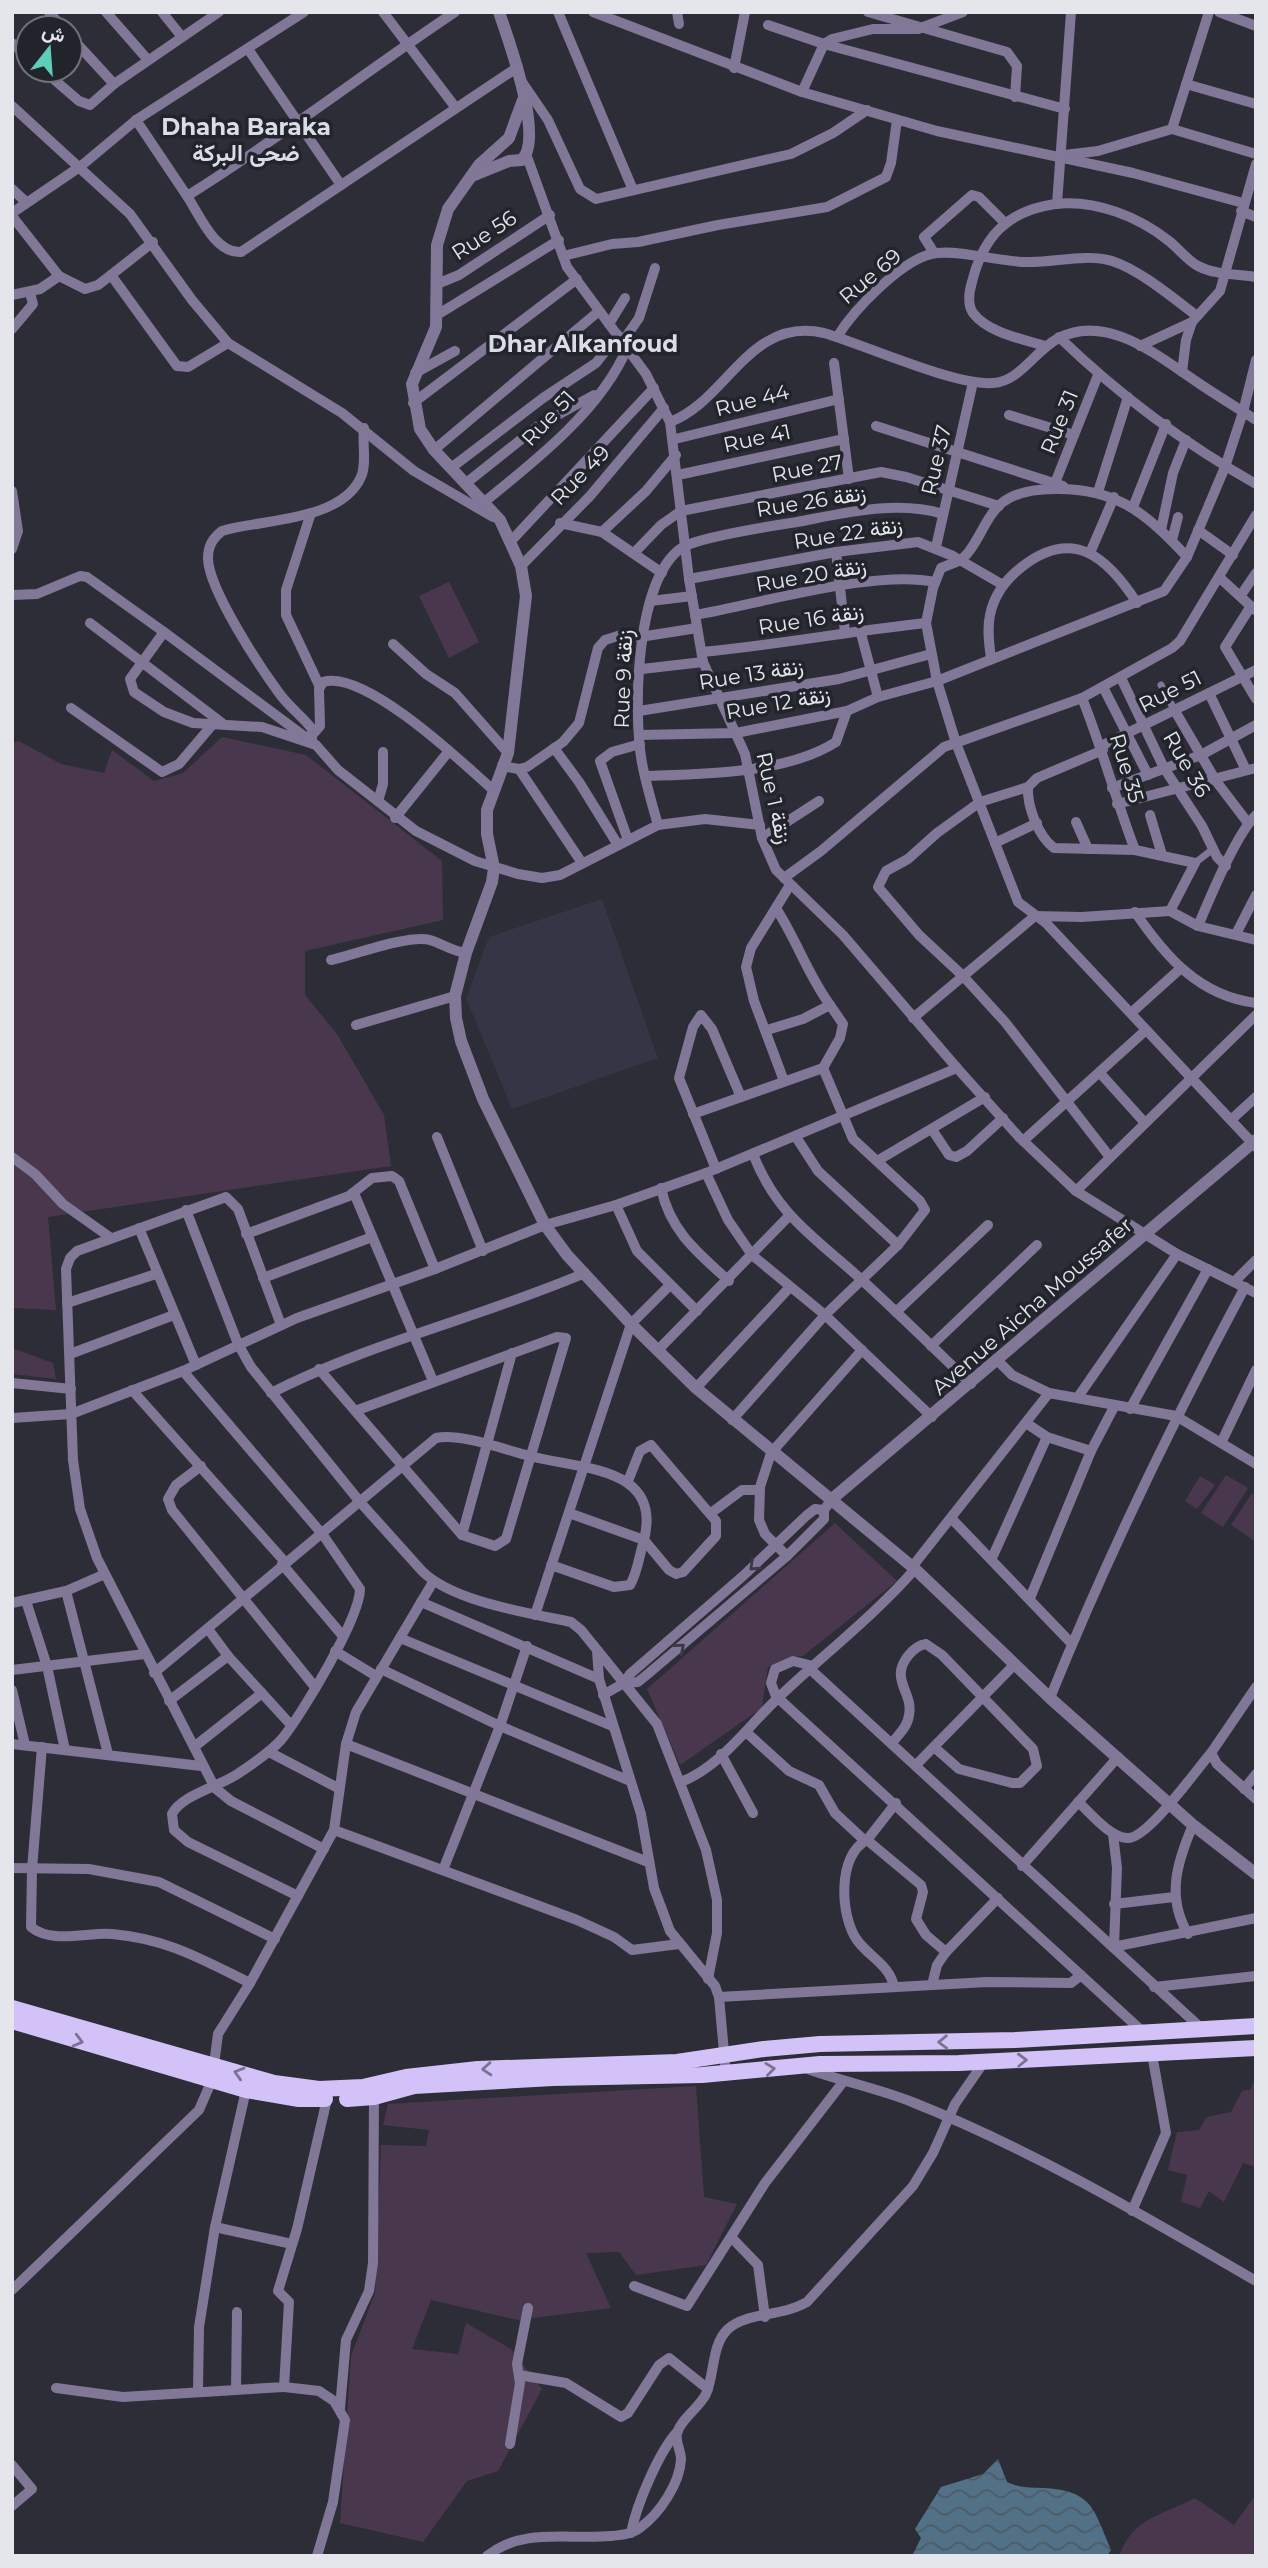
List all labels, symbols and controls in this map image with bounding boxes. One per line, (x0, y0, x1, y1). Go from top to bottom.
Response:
north arrow (14, 14, 84, 84)
text: ش (40, 19, 68, 48)
district label: Dhaha Baraka ضحى البركة (161, 113, 331, 168)
street label: Rue 56 (447, 205, 521, 265)
street label: Rue 69 (834, 243, 906, 309)
district label: Dhar Alkanfoud (488, 330, 678, 358)
street label: Rue 44 (712, 379, 792, 421)
street label: Rue 51 (516, 385, 580, 451)
street label: Rue 31 (1035, 386, 1083, 458)
street label: Rue 41 (721, 419, 793, 457)
street label: Rue 37 (916, 422, 956, 498)
street label: Rue 49 (545, 440, 615, 510)
street label: Rue 27 (769, 449, 845, 487)
street label: Rue 26 زنقة (754, 480, 868, 523)
street label: Rue 22 زنقة (792, 512, 904, 555)
street label: Rue 20 زنقة (754, 553, 868, 598)
street label: Rue 16 زنقة (756, 598, 866, 641)
street label: Rue 9 زنقة (609, 629, 638, 729)
street label: Rue 13 زنقة (697, 653, 805, 696)
street label: Rue 51 (1134, 665, 1206, 717)
street label: Rue 12 زنقة (724, 682, 832, 725)
street label: Rue 36 (1158, 727, 1216, 802)
street label: Rue 35 (1105, 730, 1149, 806)
street label: Rue 1 زنقة (750, 750, 797, 847)
street label: Avenue Aicha Moussafer (927, 1212, 1137, 1400)
one-way arrow (749, 1558, 762, 1571)
one-way arrow (672, 1643, 684, 1656)
one-way arrow (72, 2032, 84, 2047)
one-way arrow (937, 2034, 948, 2050)
one-way arrow (1016, 2053, 1027, 2068)
one-way arrow (482, 2061, 493, 2076)
one-way arrow (764, 2062, 776, 2077)
one-way arrow (233, 2067, 245, 2082)

